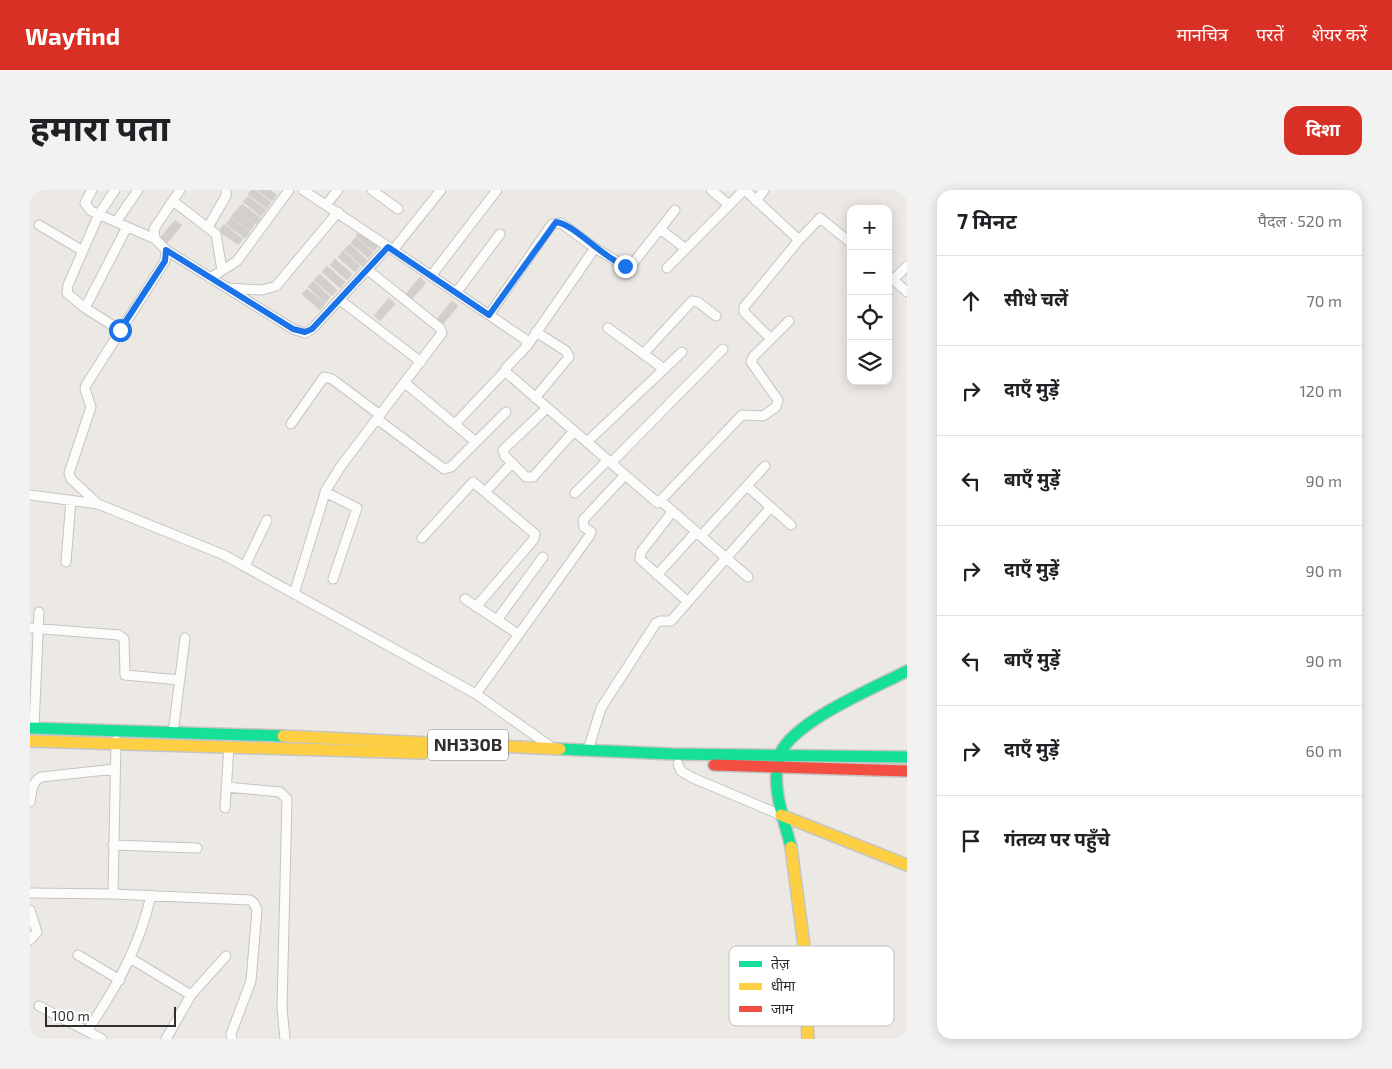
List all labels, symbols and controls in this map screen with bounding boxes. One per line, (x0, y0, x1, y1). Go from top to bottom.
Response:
text: Wayfind (25, 21, 120, 50)
text: मानचित्र (1176, 23, 1228, 45)
text: परतें (1256, 23, 1284, 45)
text: शेयर करें (1312, 23, 1367, 45)
text: हमारा पता (30, 106, 170, 148)
button: दिशा (1284, 106, 1362, 155)
map controls (847, 205, 892, 385)
button: + (847, 205, 892, 250)
text: 7 मिनट (957, 208, 1017, 233)
text: पैदल · 520 m (1258, 211, 1342, 230)
button: − (847, 250, 892, 295)
route end (614, 255, 637, 278)
icon: ahead (957, 287, 985, 315)
text: सीधे चलें (1004, 287, 1068, 310)
text: 70 m (1307, 291, 1342, 310)
button: locate (847, 295, 892, 340)
route start (109, 319, 132, 342)
button: layers (847, 340, 892, 385)
icon: right (957, 377, 985, 405)
text: दाएँ मुड़ें (1004, 377, 1059, 400)
text: 120 m (1299, 381, 1342, 400)
icon: left (957, 467, 985, 495)
text: बाएँ मुड़ें (1004, 467, 1060, 490)
text: 90 m (1306, 471, 1342, 490)
icon: right (957, 557, 985, 585)
text: दाएँ मुड़ें (1004, 557, 1059, 580)
text: 90 m (1306, 561, 1342, 580)
icon: left (957, 647, 985, 675)
text: बाएँ मुड़ें (1004, 647, 1060, 670)
text: 90 m (1306, 651, 1342, 670)
road number: NH330B (428, 730, 508, 760)
icon: right (957, 737, 985, 765)
text: दाएँ मुड़ें (1004, 737, 1059, 760)
text: 60 m (1306, 741, 1342, 760)
icon: arrive (957, 827, 985, 855)
text: गंतव्य पर पहुँचे (1004, 827, 1110, 850)
legend (729, 946, 894, 1026)
text: तेज़ (771, 955, 790, 972)
text: धीमा (771, 977, 796, 994)
text: जाम (771, 1000, 794, 1017)
scale bar (45, 1004, 176, 1027)
text: 100 m (52, 1007, 90, 1024)

